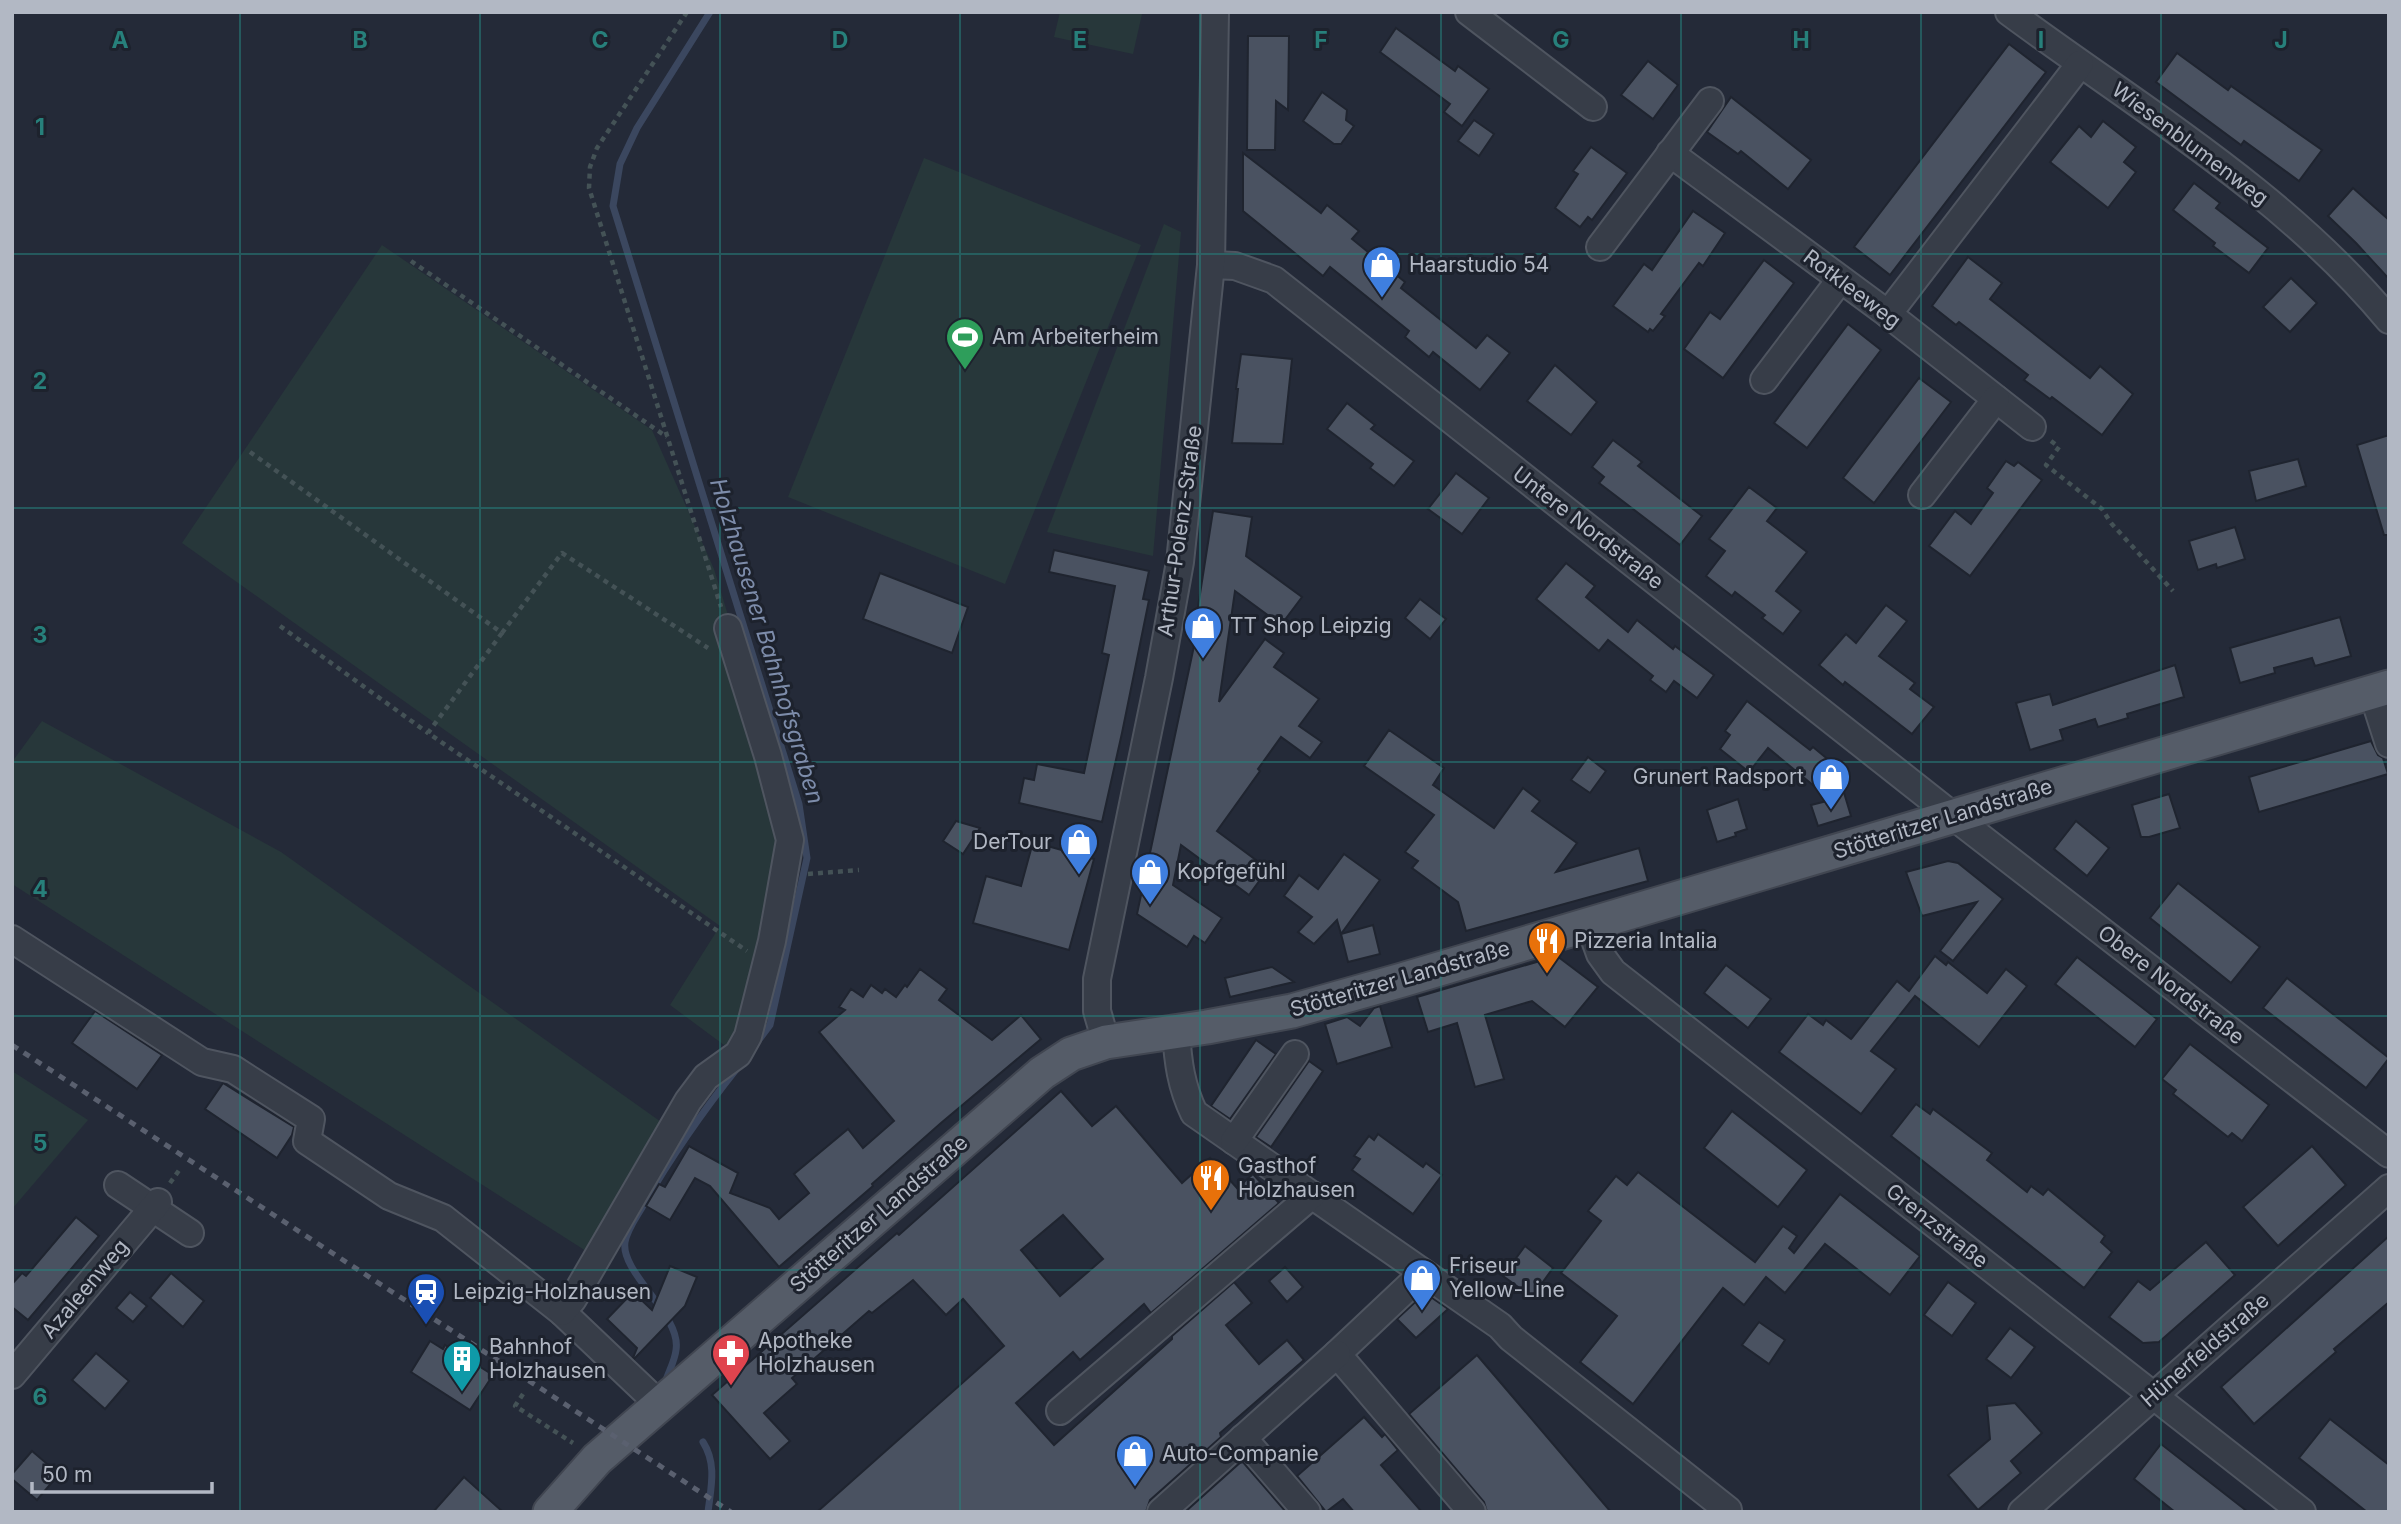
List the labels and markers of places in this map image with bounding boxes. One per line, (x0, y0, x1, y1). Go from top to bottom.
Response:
shop icon: Haarstudio 54 (1361, 244, 1403, 299)
place label: Haarstudio 54 (1409, 252, 1549, 277)
sports icon: Am Arbeiterheim (944, 316, 986, 371)
place label: Am Arbeiterheim (992, 324, 1159, 349)
shop icon: TT Shop Leipzig (1182, 605, 1224, 660)
place label: TT Shop Leipzig (1230, 613, 1392, 638)
shop icon: Grunert Radsport (1810, 756, 1852, 811)
place label: Grunert Radsport (1633, 764, 1804, 789)
shop icon: DerTour (1058, 821, 1100, 876)
place label: DerTour (973, 829, 1052, 854)
shop icon: Kopfgefühl (1129, 851, 1171, 906)
place label: Kopfgefühl (1177, 859, 1286, 884)
restaurant icon: Pizzeria Intalia (1526, 920, 1568, 975)
place label: Pizzeria Intalia (1574, 928, 1717, 953)
place label: Gasthof Holzhausen (1238, 1153, 1355, 1202)
restaurant icon: Gasthof Holzhausen (1190, 1157, 1232, 1212)
place label: Friseur Yellow-Line (1449, 1253, 1565, 1302)
shop icon: Friseur Yellow-Line (1401, 1257, 1443, 1312)
station icon: Leipzig-Holzhausen (405, 1271, 447, 1326)
place label: Leipzig-Holzhausen (453, 1279, 651, 1304)
place label: Apotheke Holzhausen (758, 1328, 875, 1377)
pharmacy icon: Apotheke Holzhausen (710, 1332, 752, 1387)
place label: Bahnhof Holzhausen (489, 1334, 606, 1383)
building icon: Bahnhof Holzhausen (441, 1338, 483, 1393)
shop icon: Auto-Companie (1114, 1433, 1156, 1488)
place label: Auto-Companie (1162, 1441, 1319, 1466)

